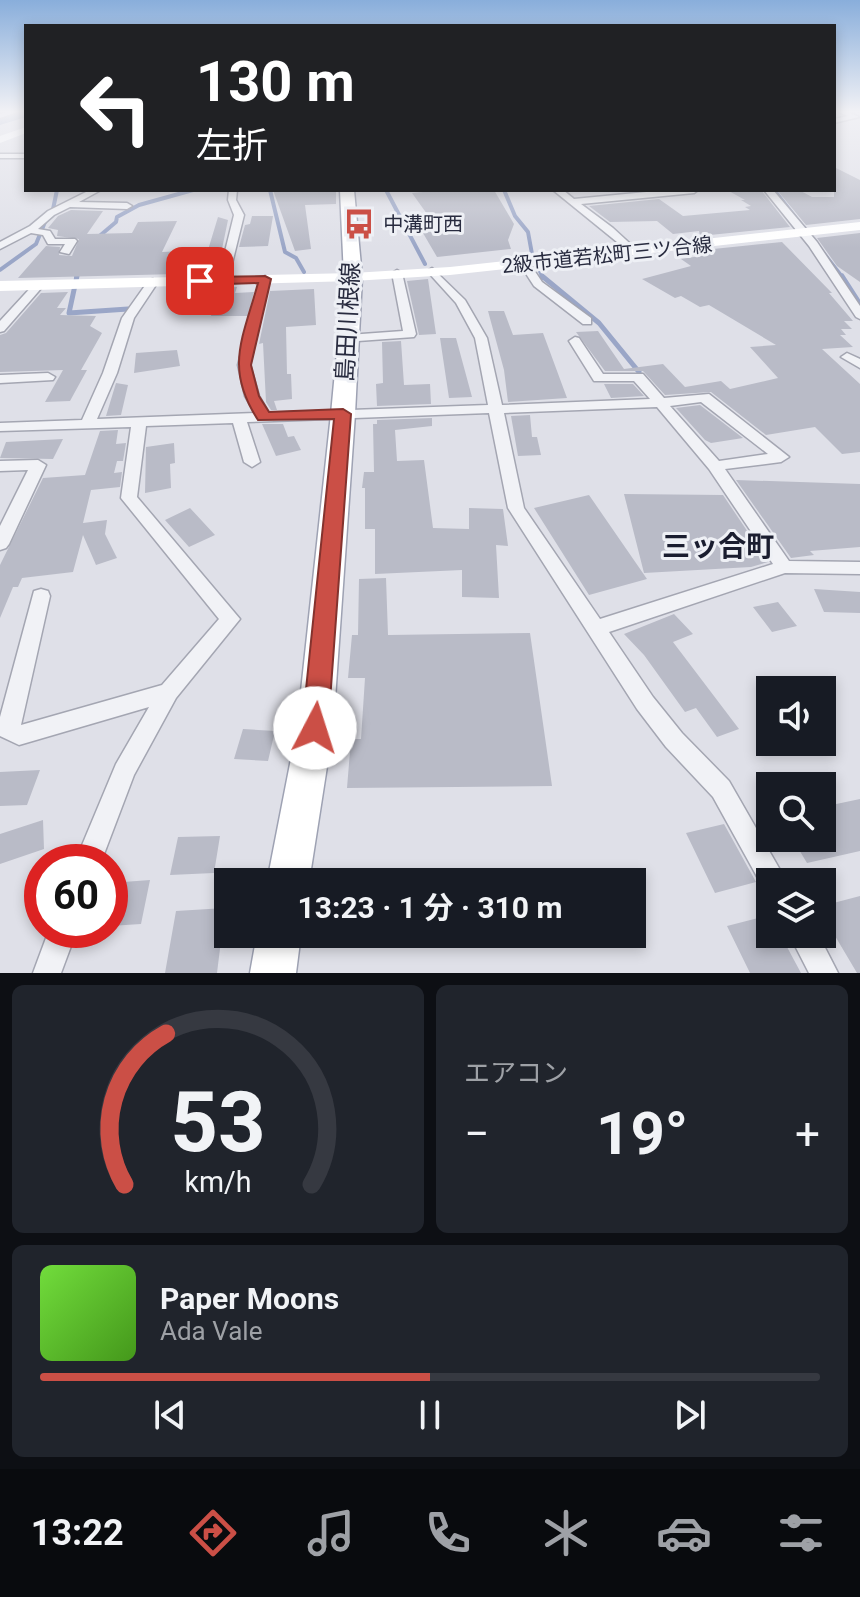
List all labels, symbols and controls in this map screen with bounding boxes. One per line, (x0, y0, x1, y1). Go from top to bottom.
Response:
text: 130 m (196, 49, 355, 115)
icon: left (64, 56, 168, 160)
text: 左折 (196, 125, 268, 167)
bus stop icon: 中溝町西 (342, 207, 376, 241)
place label: 中溝町西 (383, 212, 463, 236)
street label: 2級市道若松町三ツ合線 (501, 232, 713, 278)
pin (166, 247, 234, 315)
icon: arrive (178, 259, 222, 303)
street label: 島田川根線 (331, 261, 365, 383)
district label: 三ッ合町 (662, 530, 774, 563)
map controls (756, 676, 836, 948)
button: sound (756, 676, 836, 756)
position arrow (273, 686, 357, 770)
button: search (756, 772, 836, 852)
speed limit sign: 60 (24, 844, 128, 948)
button: layers (756, 868, 836, 948)
text: 13:23 · 1 分 · 310 m (298, 890, 562, 925)
text: エアコン (464, 1058, 568, 1088)
text: 53 (170, 1074, 266, 1171)
text: 19° (596, 1098, 688, 1169)
text: − (464, 1108, 489, 1160)
text: + (795, 1108, 820, 1160)
text: km/h (184, 1165, 252, 1199)
text: Paper Moons (160, 1281, 339, 1316)
text: Ada Vale (160, 1316, 262, 1346)
icon: previous (148, 1393, 192, 1437)
icon: pause (408, 1393, 452, 1437)
icon: next (668, 1393, 712, 1437)
icon: directions (185, 1505, 241, 1561)
icon: music (303, 1505, 359, 1561)
icon: phone (420, 1505, 476, 1561)
icon: climate (538, 1505, 594, 1561)
icon: car (656, 1505, 712, 1561)
icon: filters (773, 1505, 829, 1561)
text: 13:22 (31, 1512, 124, 1554)

